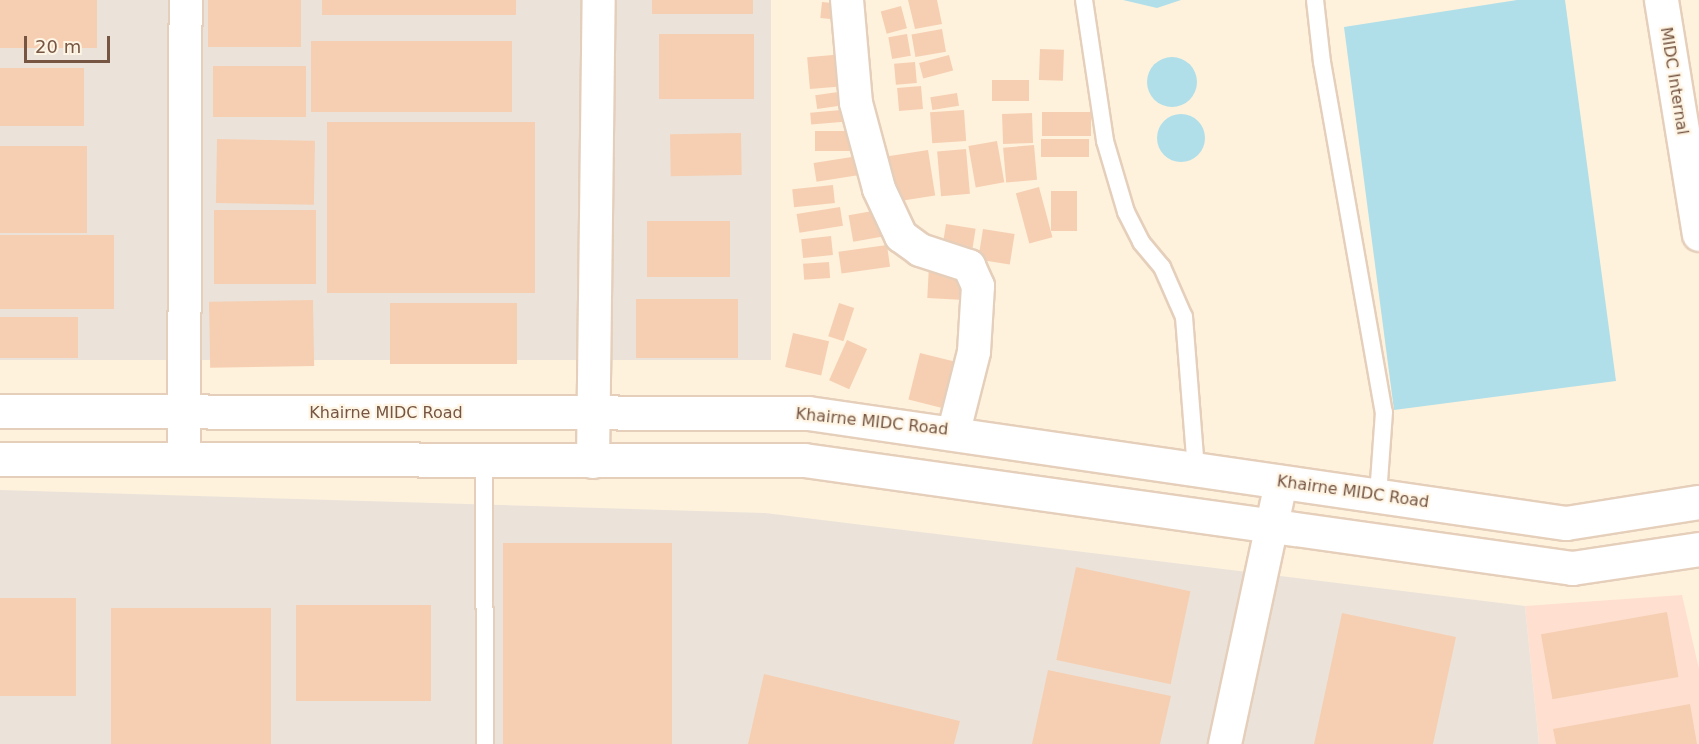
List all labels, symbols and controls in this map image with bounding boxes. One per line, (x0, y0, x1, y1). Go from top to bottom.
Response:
scale bar (27, 24, 112, 62)
street label: MIDC Internal (1656, 26, 1692, 136)
text: 20 m (35, 36, 81, 57)
street label: Khairne MIDC Road (309, 403, 463, 423)
street label: Khairne MIDC Road (795, 404, 949, 440)
street label: Khairne MIDC Road (1276, 472, 1430, 512)

